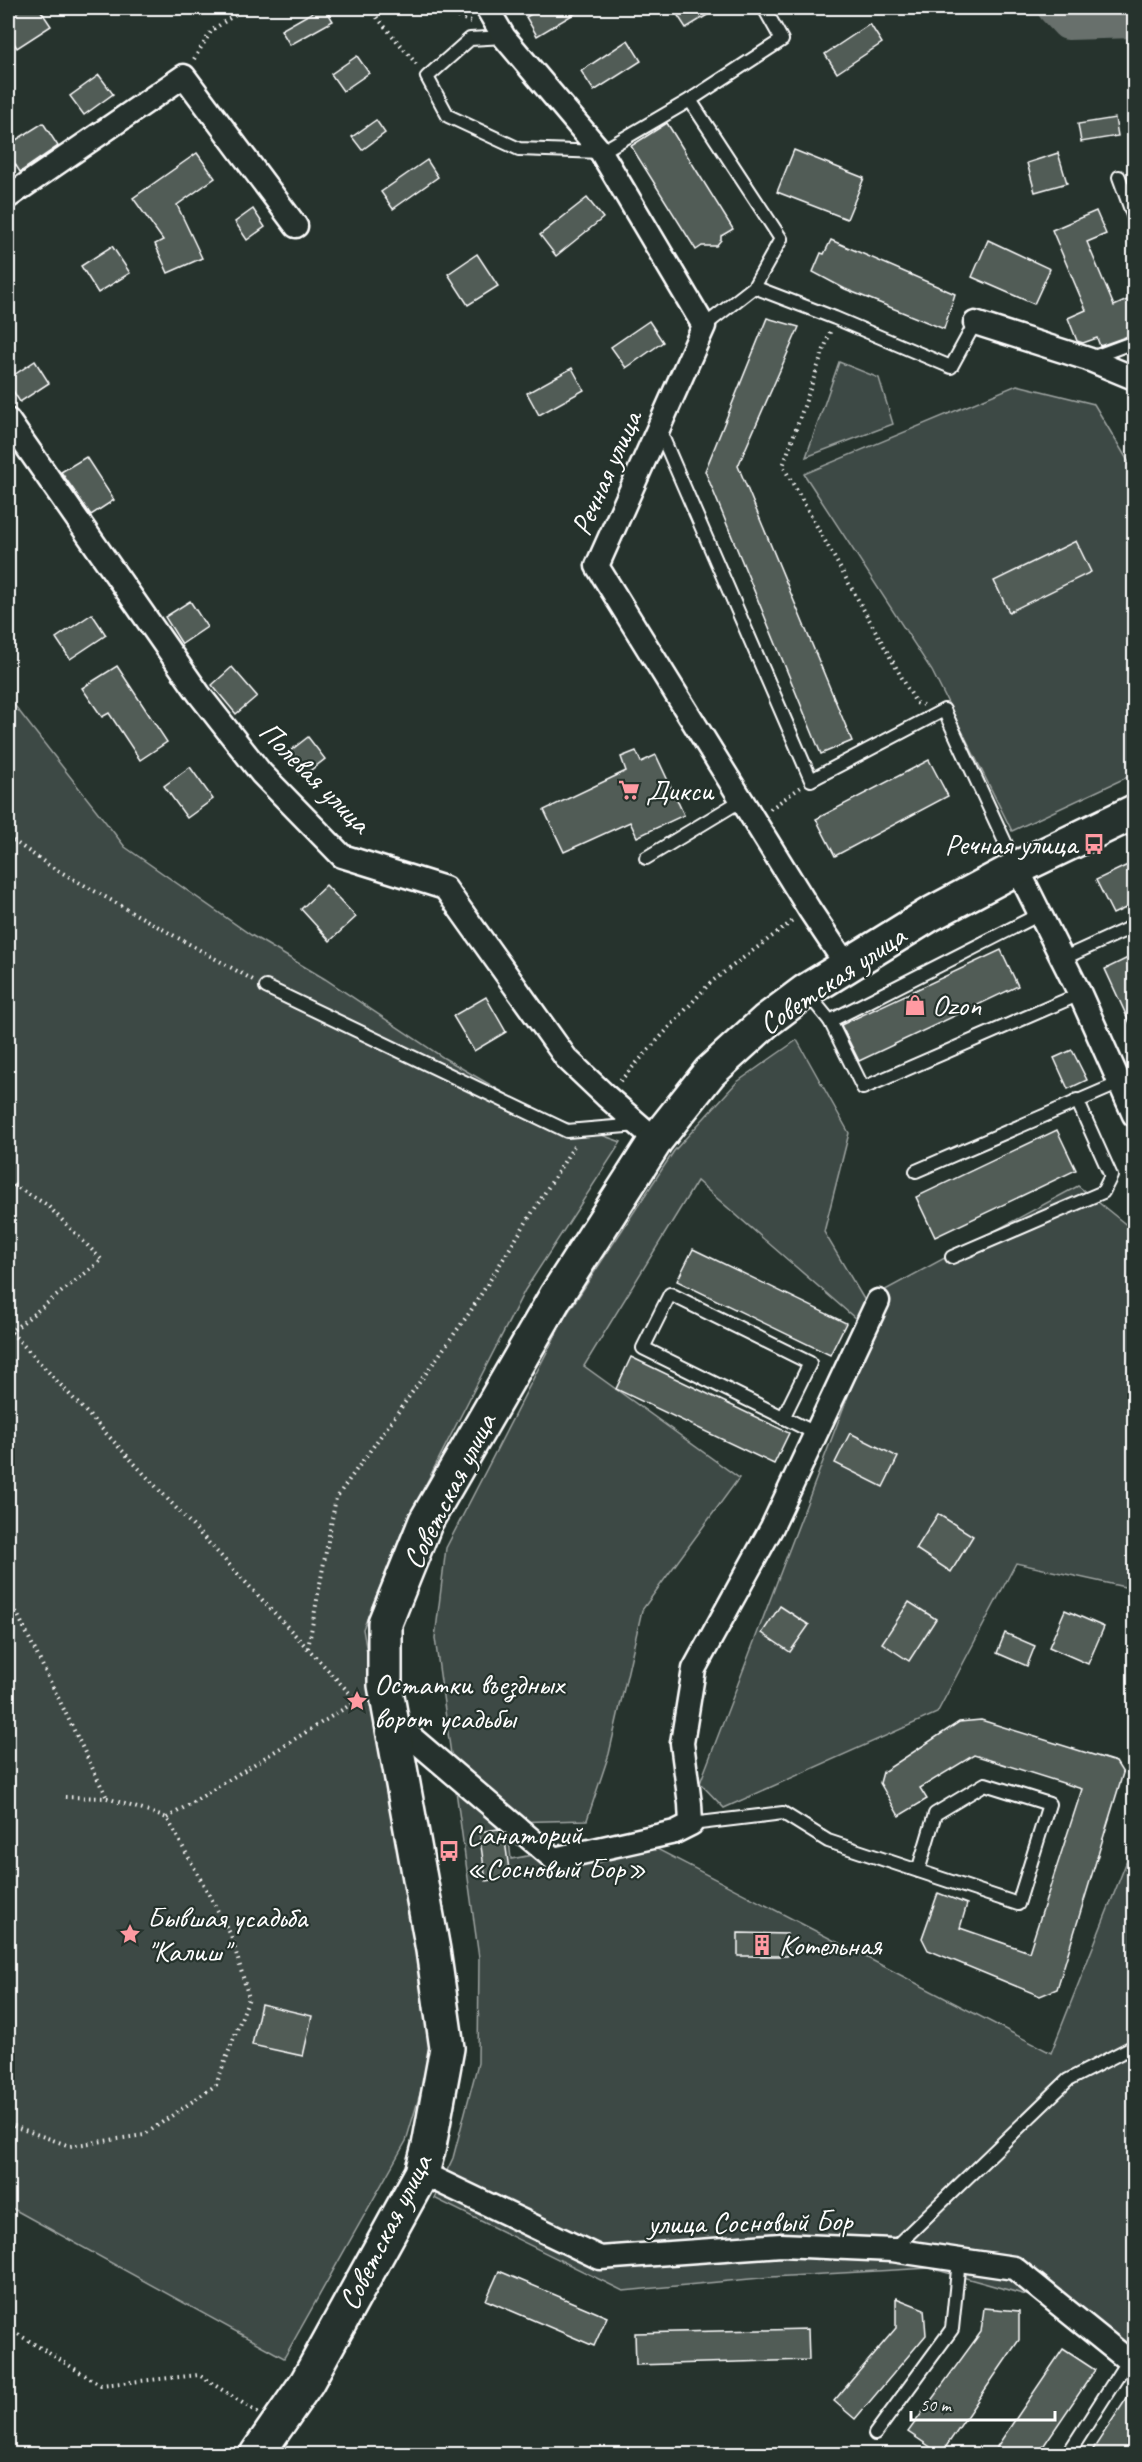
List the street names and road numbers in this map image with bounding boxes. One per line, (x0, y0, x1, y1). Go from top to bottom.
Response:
street label: Речная улица (562, 402, 651, 541)
street label: Полевая улица (251, 713, 381, 843)
street label: Советская улица (751, 916, 914, 1043)
street label: Советская улица (394, 1405, 505, 1575)
street label: Советская улица (330, 2146, 441, 2316)
street label: улица Сосновый Бор (645, 2201, 854, 2243)

